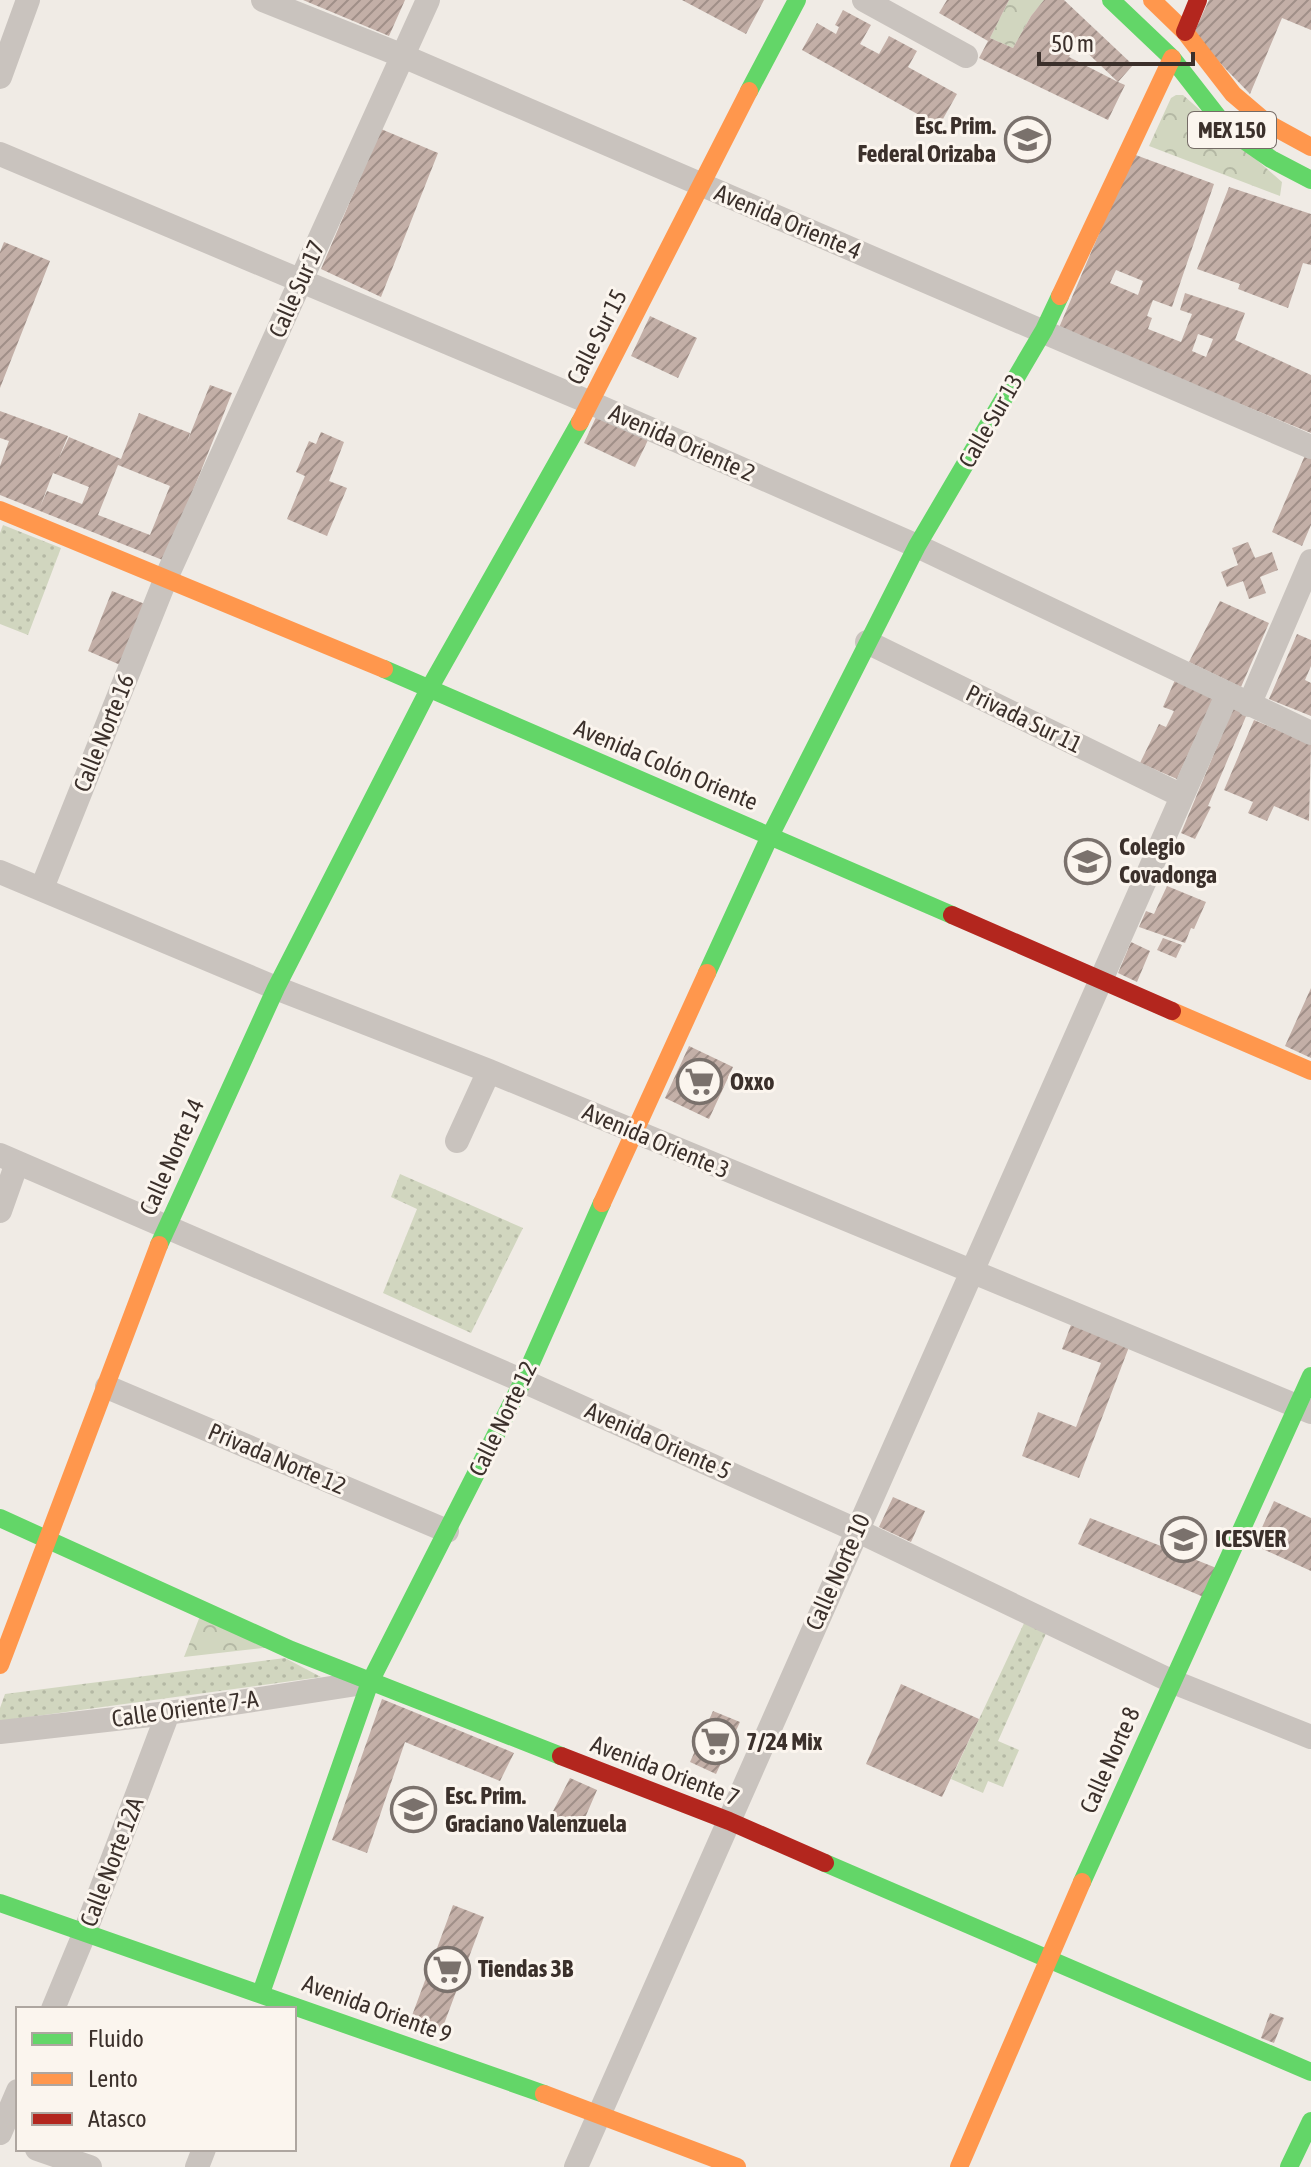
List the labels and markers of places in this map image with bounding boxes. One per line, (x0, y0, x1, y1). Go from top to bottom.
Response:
place label: Esc. Prim. Federal Orizaba (857, 112, 996, 167)
school or university icon: Esc. Prim. Federal Orizaba (1003, 116, 1051, 164)
place label: Colegio Covadonga (1119, 833, 1217, 888)
school or university icon: Colegio Covadonga (1064, 837, 1112, 885)
supermarket icon: Oxxo (675, 1058, 723, 1106)
place label: Oxxo (730, 1068, 774, 1095)
school or university icon: ICESVER (1160, 1515, 1208, 1563)
place label: ICESVER (1215, 1525, 1286, 1552)
supermarket icon: 7/24 Mix (691, 1718, 739, 1766)
place label: 7/24 Mix (746, 1728, 823, 1755)
place label: Esc. Prim. Graciano Valenzuela (445, 1782, 627, 1837)
school or university icon: Esc. Prim. Graciano Valenzuela (390, 1786, 438, 1834)
supermarket icon: Tiendas 3B (423, 1945, 471, 1993)
place label: Tiendas 3B (478, 1955, 574, 1982)

